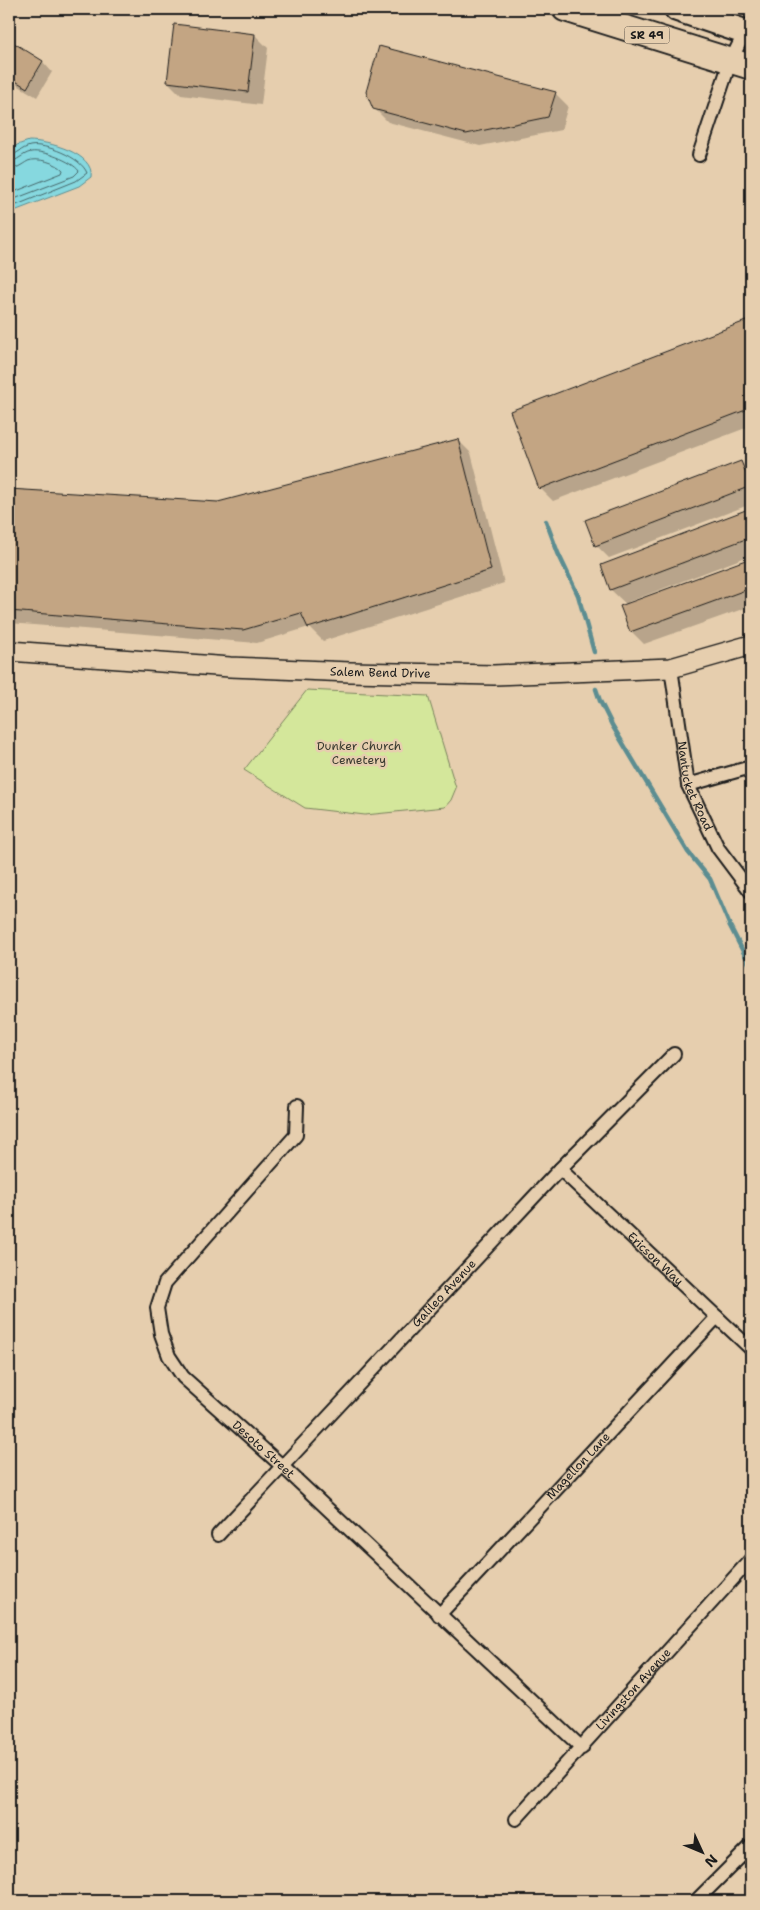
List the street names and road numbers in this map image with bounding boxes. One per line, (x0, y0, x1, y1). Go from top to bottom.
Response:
road number: SR 49 (624, 26, 670, 44)
street label: Salem Bend Drive (330, 663, 431, 682)
street label: Nantucket Road (674, 740, 717, 834)
street label: Ericson Way (624, 1229, 687, 1289)
street label: Galileo Avenue (408, 1256, 480, 1331)
street label: Desoto Street (229, 1417, 298, 1482)
street label: Magellon Lane (543, 1429, 614, 1503)
street label: Livingston Avenue (592, 1645, 675, 1734)

